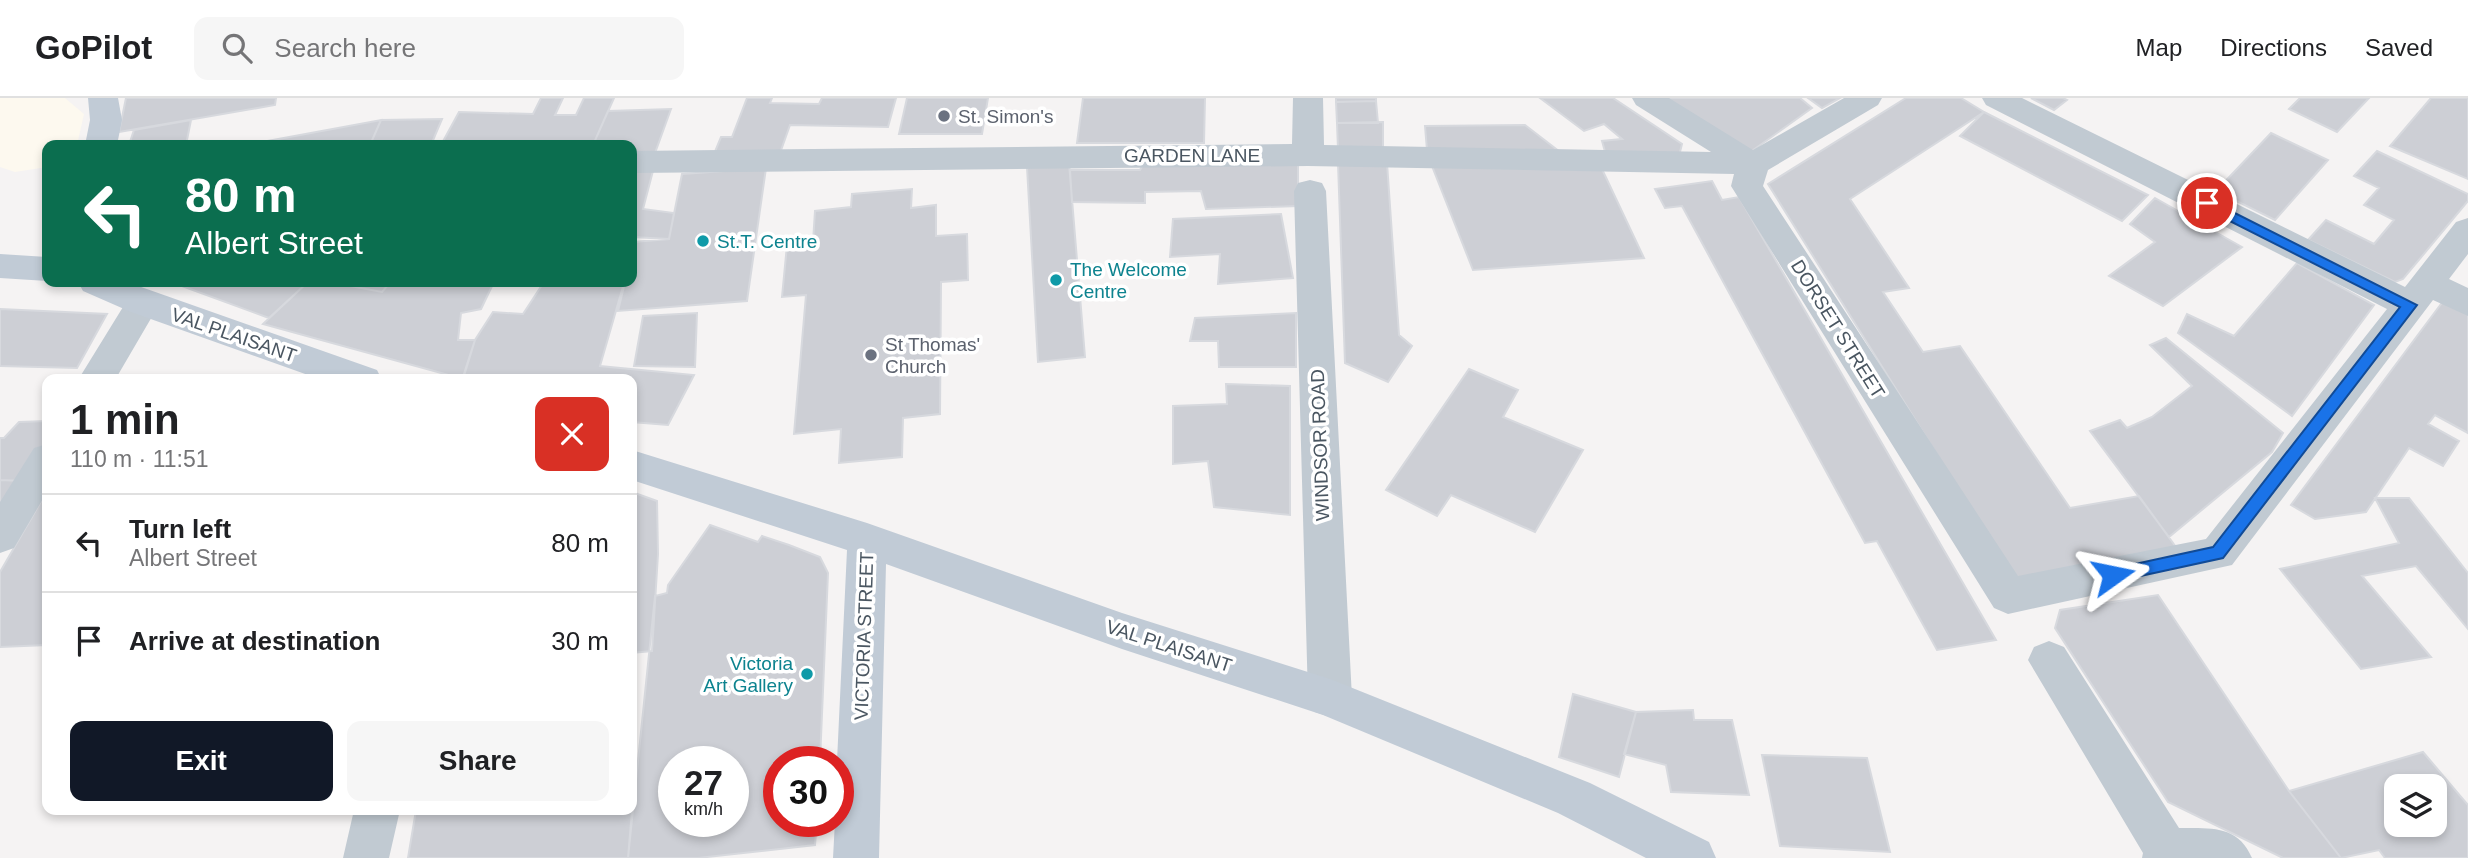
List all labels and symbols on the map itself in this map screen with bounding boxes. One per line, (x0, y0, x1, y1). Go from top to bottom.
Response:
place label: St. Simon's (958, 106, 1054, 127)
marker: St. Simon's (936, 108, 952, 124)
street label: GARDEN LANE (1124, 145, 1260, 166)
pin (2177, 173, 2237, 233)
place label: St.T. Centre (717, 231, 817, 252)
marker: St.T. Centre (695, 233, 711, 249)
street label: DORSET STREET (1787, 256, 1889, 402)
place label: The Welcome Centre (1070, 259, 1187, 302)
marker: The Welcome Centre (1048, 272, 1064, 288)
street label: VAL PLAISANT (169, 304, 300, 366)
place label: St Thomas' Church (885, 334, 980, 377)
marker: St Thomas' Church (863, 347, 879, 363)
street label: WINDSOR ROAD (1307, 369, 1333, 521)
position arrow (2076, 538, 2150, 612)
street label: VICTORIA STREET (851, 551, 877, 721)
street label: VAL PLAISANT (1103, 616, 1235, 676)
place label: Victoria Art Gallery (703, 653, 793, 696)
marker: Victoria Art Gallery (799, 666, 815, 682)
speed limit sign: 30 (763, 746, 854, 837)

